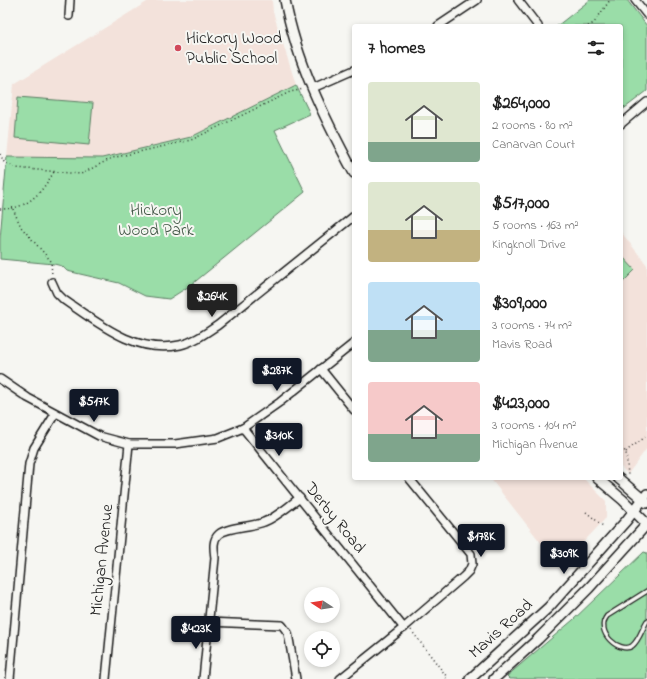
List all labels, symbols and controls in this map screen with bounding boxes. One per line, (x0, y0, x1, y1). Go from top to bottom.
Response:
place label: Hickory Wood Public School (186, 26, 283, 71)
text: 7 homes (368, 36, 426, 61)
icon: filters (585, 37, 607, 59)
marker: Hickory Wood Public School (173, 43, 183, 53)
text: $264,000 (492, 91, 550, 116)
icon: home (400, 98, 448, 146)
text: 2 rooms · 80 m² (492, 116, 573, 135)
text: Canarvan Court (492, 135, 575, 154)
text: $517,000 (492, 191, 549, 216)
park label: Hickory Wood Park (118, 198, 194, 243)
icon: home (400, 198, 448, 246)
text: 5 rooms · 163 m² (492, 216, 579, 235)
text: Kingknoll Drive (492, 235, 566, 254)
pin: $264K (184, 284, 240, 318)
text: $264K (196, 287, 228, 306)
text: $309,000 (492, 291, 547, 316)
icon: home (400, 298, 448, 346)
text: 3 rooms · 74 m² (492, 316, 572, 335)
text: Mavis Road (492, 335, 552, 354)
pin: $287K (249, 358, 305, 392)
text: $287K (262, 361, 292, 380)
pin: $517K (66, 389, 122, 423)
text: $423,000 (492, 391, 550, 416)
text: $517K (78, 392, 110, 411)
icon: home (400, 398, 448, 446)
text: 3 rooms · 104 m² (492, 416, 576, 435)
pin: $310K (251, 423, 307, 457)
text: $310K (264, 426, 294, 445)
text: Michigan Avenue (492, 435, 578, 454)
street label: Derby Road (297, 476, 372, 560)
street label: Michigan Avenue (84, 502, 122, 617)
pin: $178K (453, 524, 509, 558)
text: $178K (467, 527, 495, 546)
pin: $309K (536, 541, 592, 575)
text: $309K (549, 544, 579, 563)
north arrow (304, 587, 340, 623)
map controls (304, 587, 340, 667)
street label: Mavis Road (463, 593, 539, 665)
pin: $423K (168, 616, 224, 650)
text: $423K (180, 619, 212, 638)
button: locate (304, 631, 340, 667)

